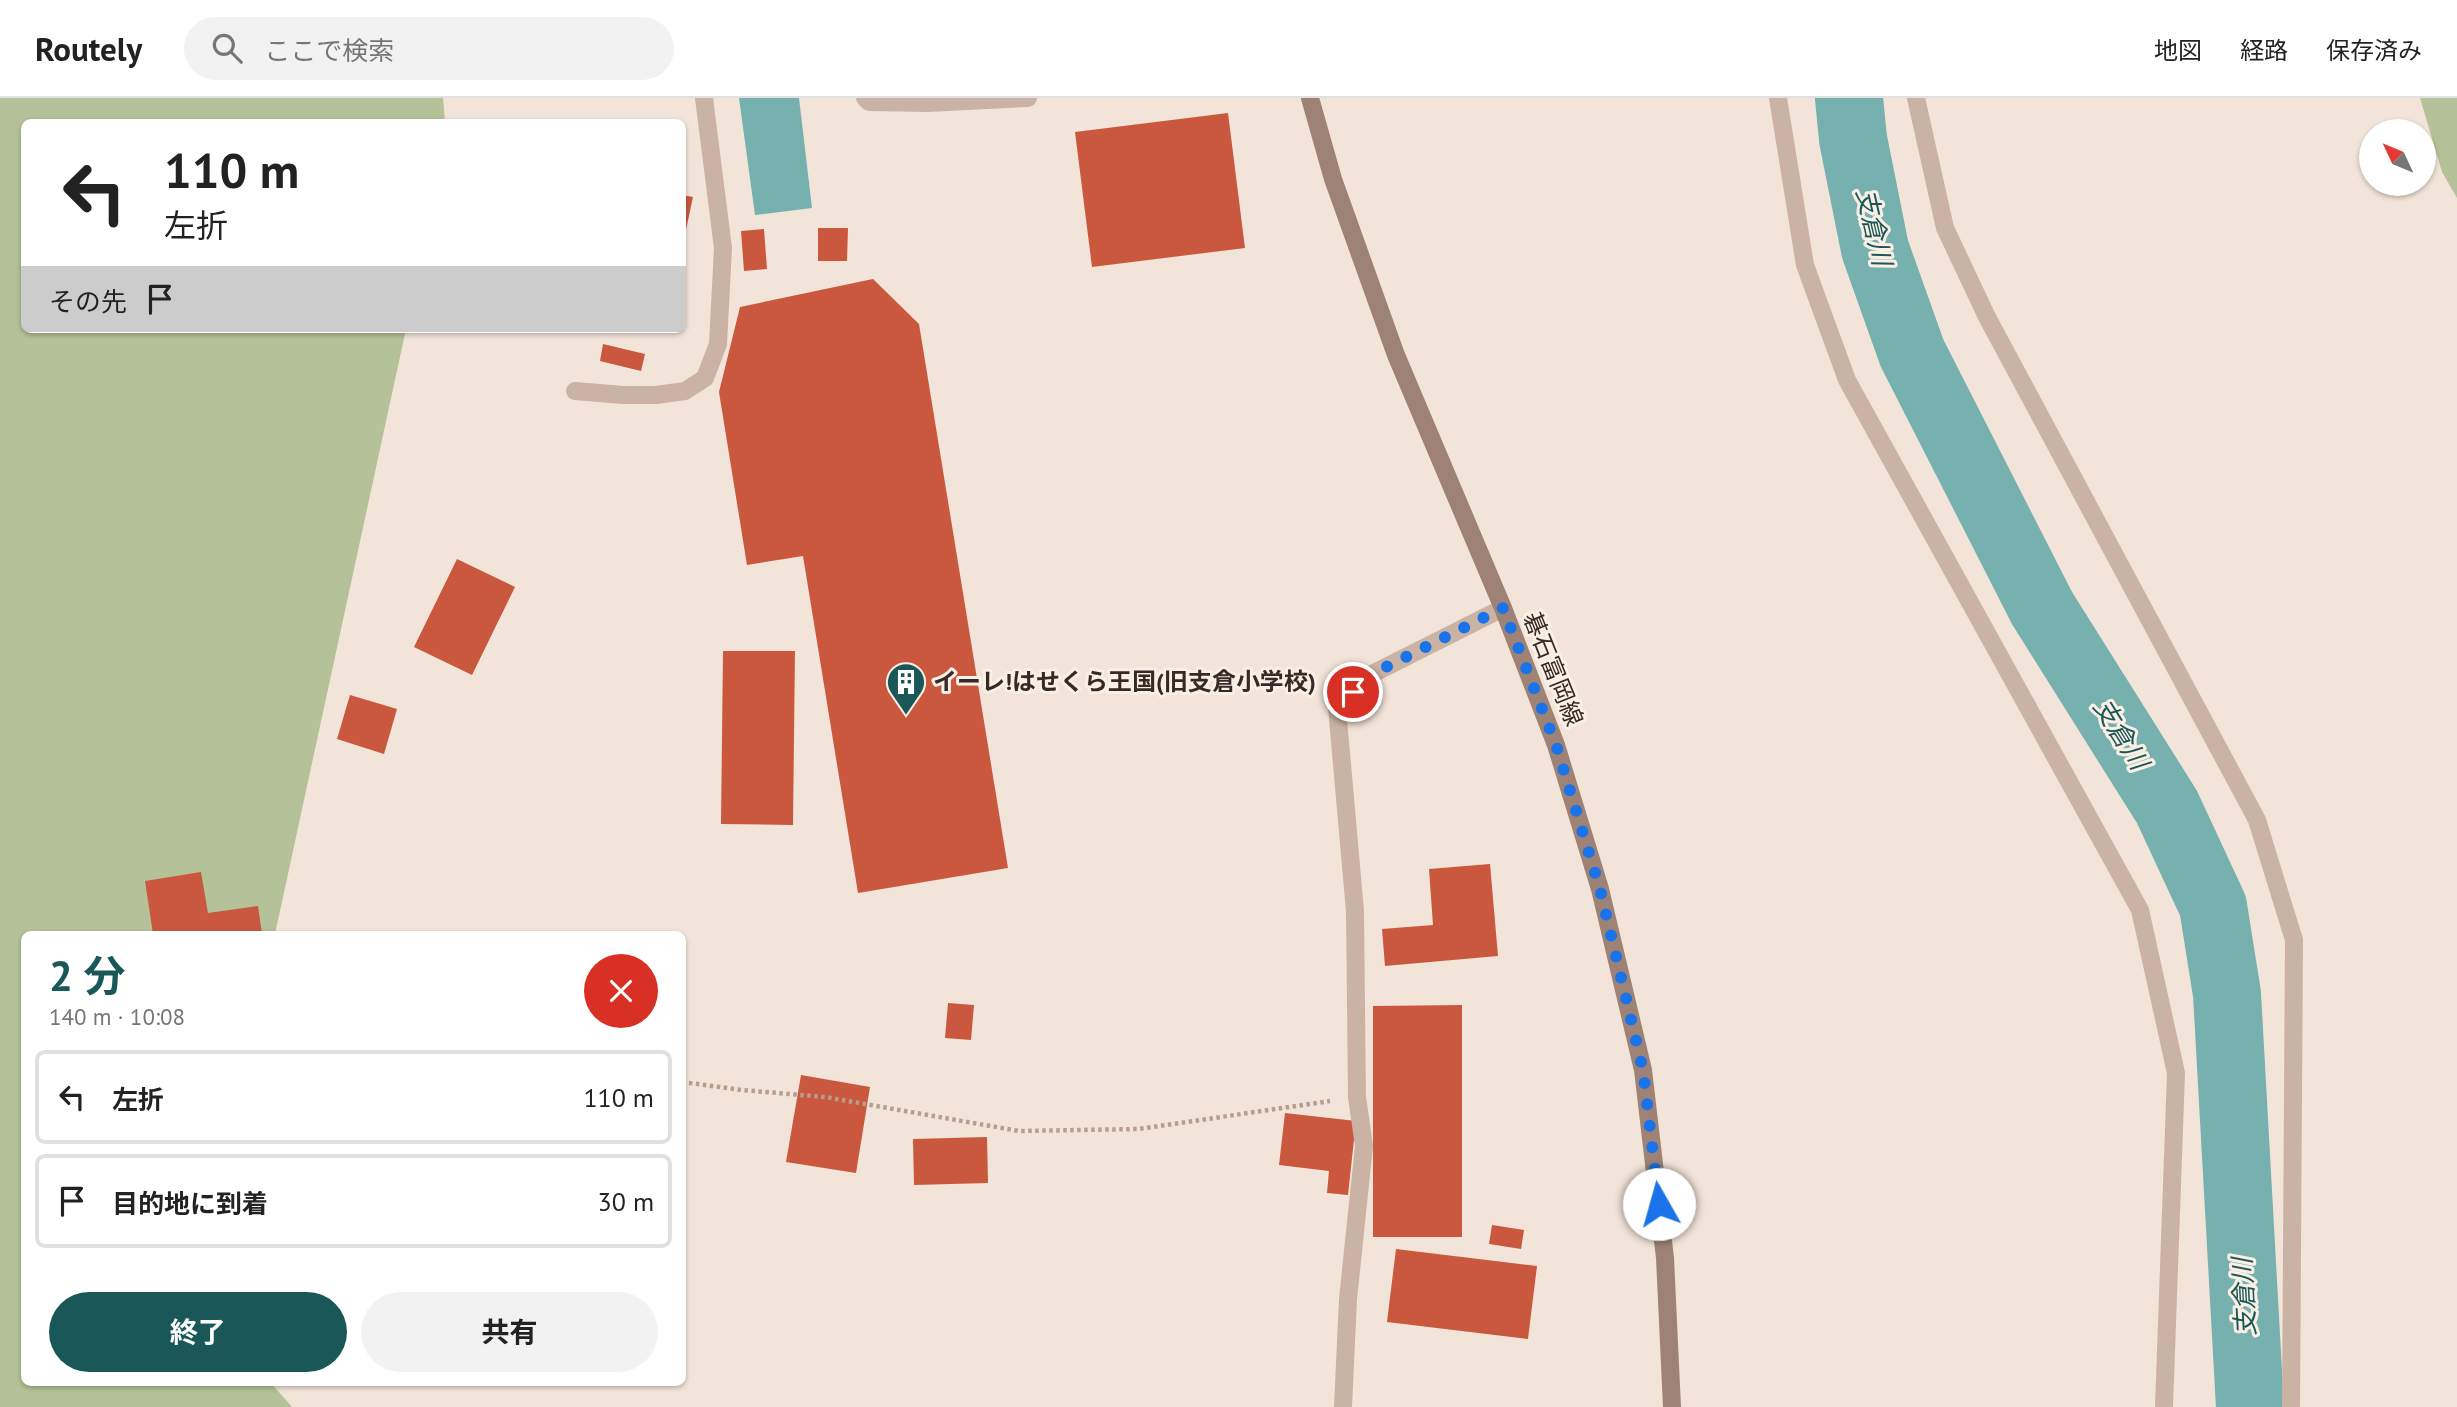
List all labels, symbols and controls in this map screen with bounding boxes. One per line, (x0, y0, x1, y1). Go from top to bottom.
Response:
search box (184, 17, 674, 80)
text: Routely (35, 27, 142, 70)
icon: search (208, 29, 246, 67)
text: ここで検索 (264, 34, 394, 67)
text: 地図 (2154, 35, 2202, 66)
text: 経路 (2240, 35, 2288, 66)
text: 保存済み (2326, 35, 2422, 66)
north arrow (2359, 119, 2436, 196)
map controls (2359, 119, 2436, 196)
text: 110 m (164, 138, 299, 202)
icon: left (49, 147, 140, 238)
water label: 支倉川 (1850, 185, 1900, 272)
text: 左折 (164, 204, 228, 246)
icon: arrive (141, 280, 179, 318)
text: その先 (49, 285, 127, 318)
street label: 碁石富岡線 (1517, 607, 1590, 730)
building icon: イーレ!はせくら王国(旧支倉小学校) (885, 661, 927, 716)
pin (1323, 662, 1383, 722)
place label: イーレ!はせくら王国(旧支倉小学校) (933, 666, 1316, 697)
icon: arrive (1334, 673, 1372, 711)
water label: 支倉川 (2087, 692, 2158, 778)
text: 2 分 (49, 948, 125, 1003)
button: close (584, 954, 658, 1028)
text: 140 m · 10:08 (49, 1002, 185, 1031)
icon: left (53, 1078, 91, 1116)
text: 110 m (583, 1081, 654, 1114)
text: 左折 (112, 1083, 164, 1116)
position arrow (1622, 1167, 1696, 1241)
icon: arrive (53, 1182, 91, 1220)
text: 30 m (598, 1185, 654, 1218)
text: 目的地に到着 (112, 1187, 268, 1220)
water label: 支倉川 (2225, 1254, 2262, 1337)
button: 終了 (49, 1292, 347, 1372)
button: 共有 (361, 1292, 658, 1372)

